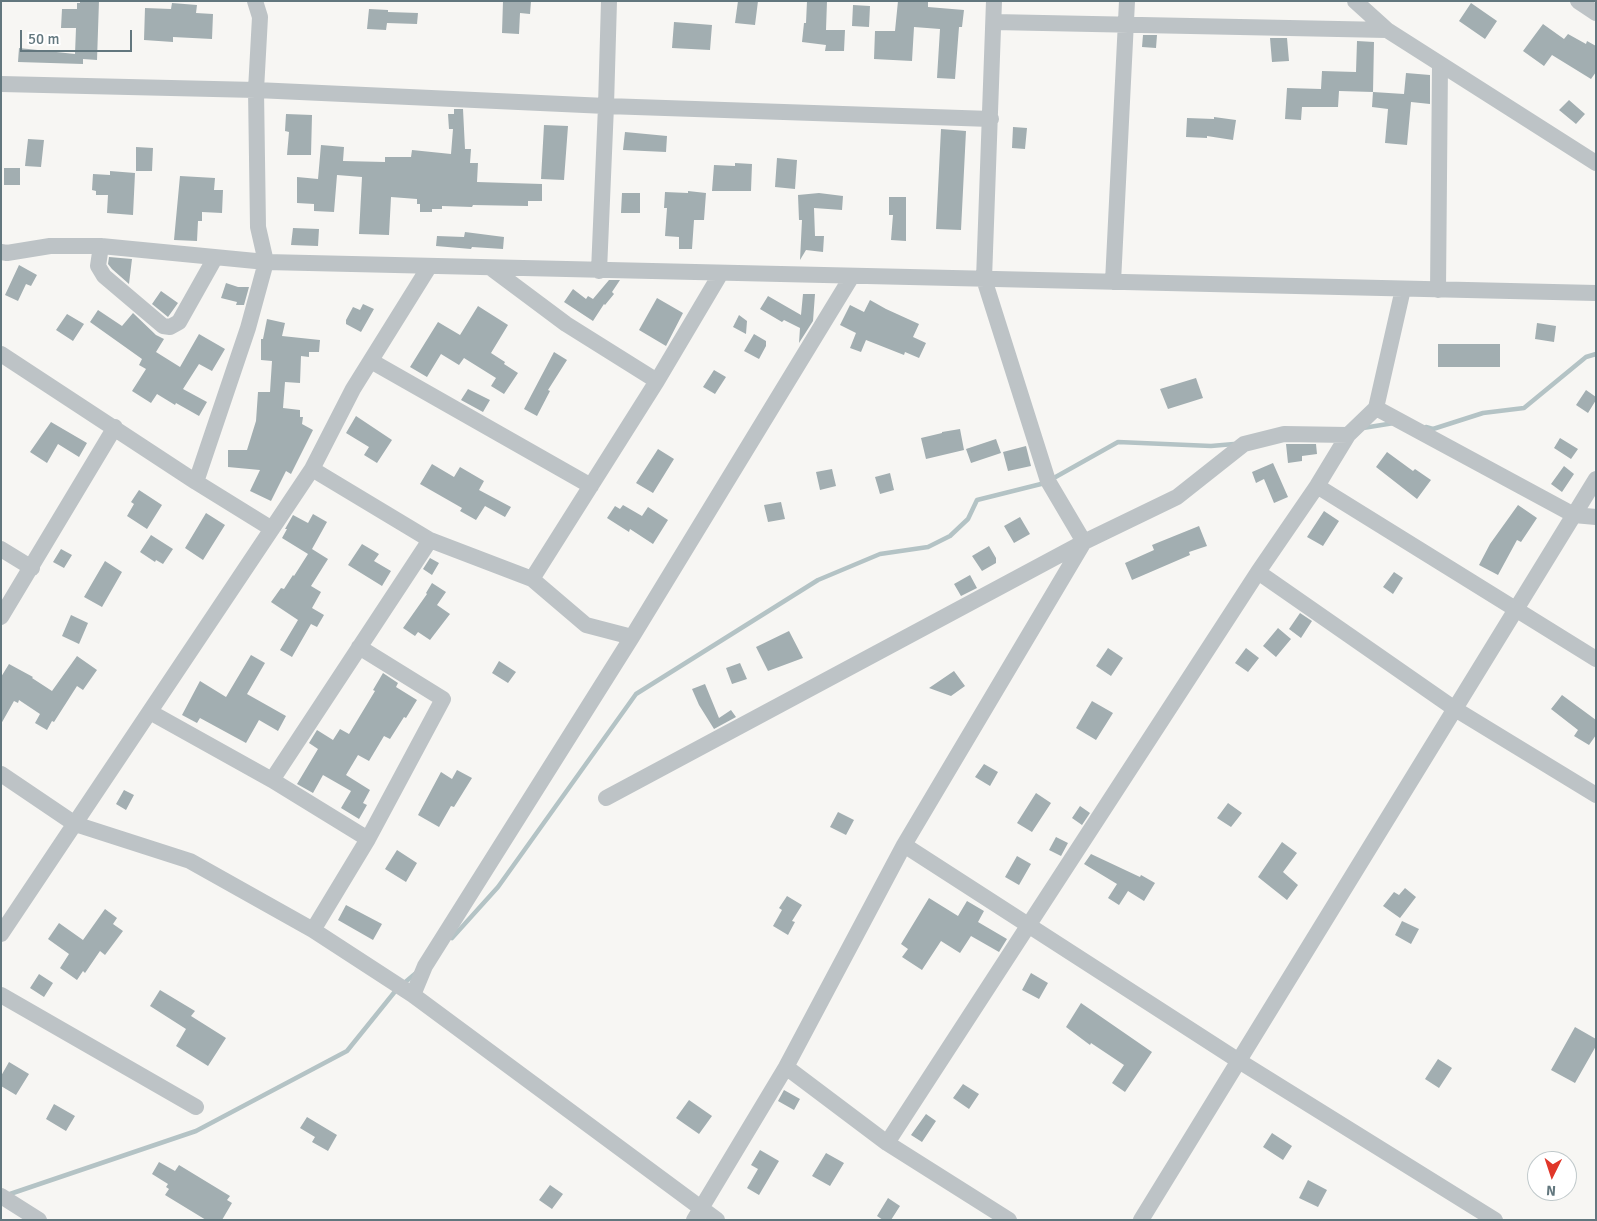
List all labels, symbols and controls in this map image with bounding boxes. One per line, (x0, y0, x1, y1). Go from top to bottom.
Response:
scale bar (22, 20, 135, 52)
text: 50 m (28, 30, 59, 48)
north arrow (1527, 1151, 1577, 1201)
text: N (1546, 1182, 1556, 1199)

